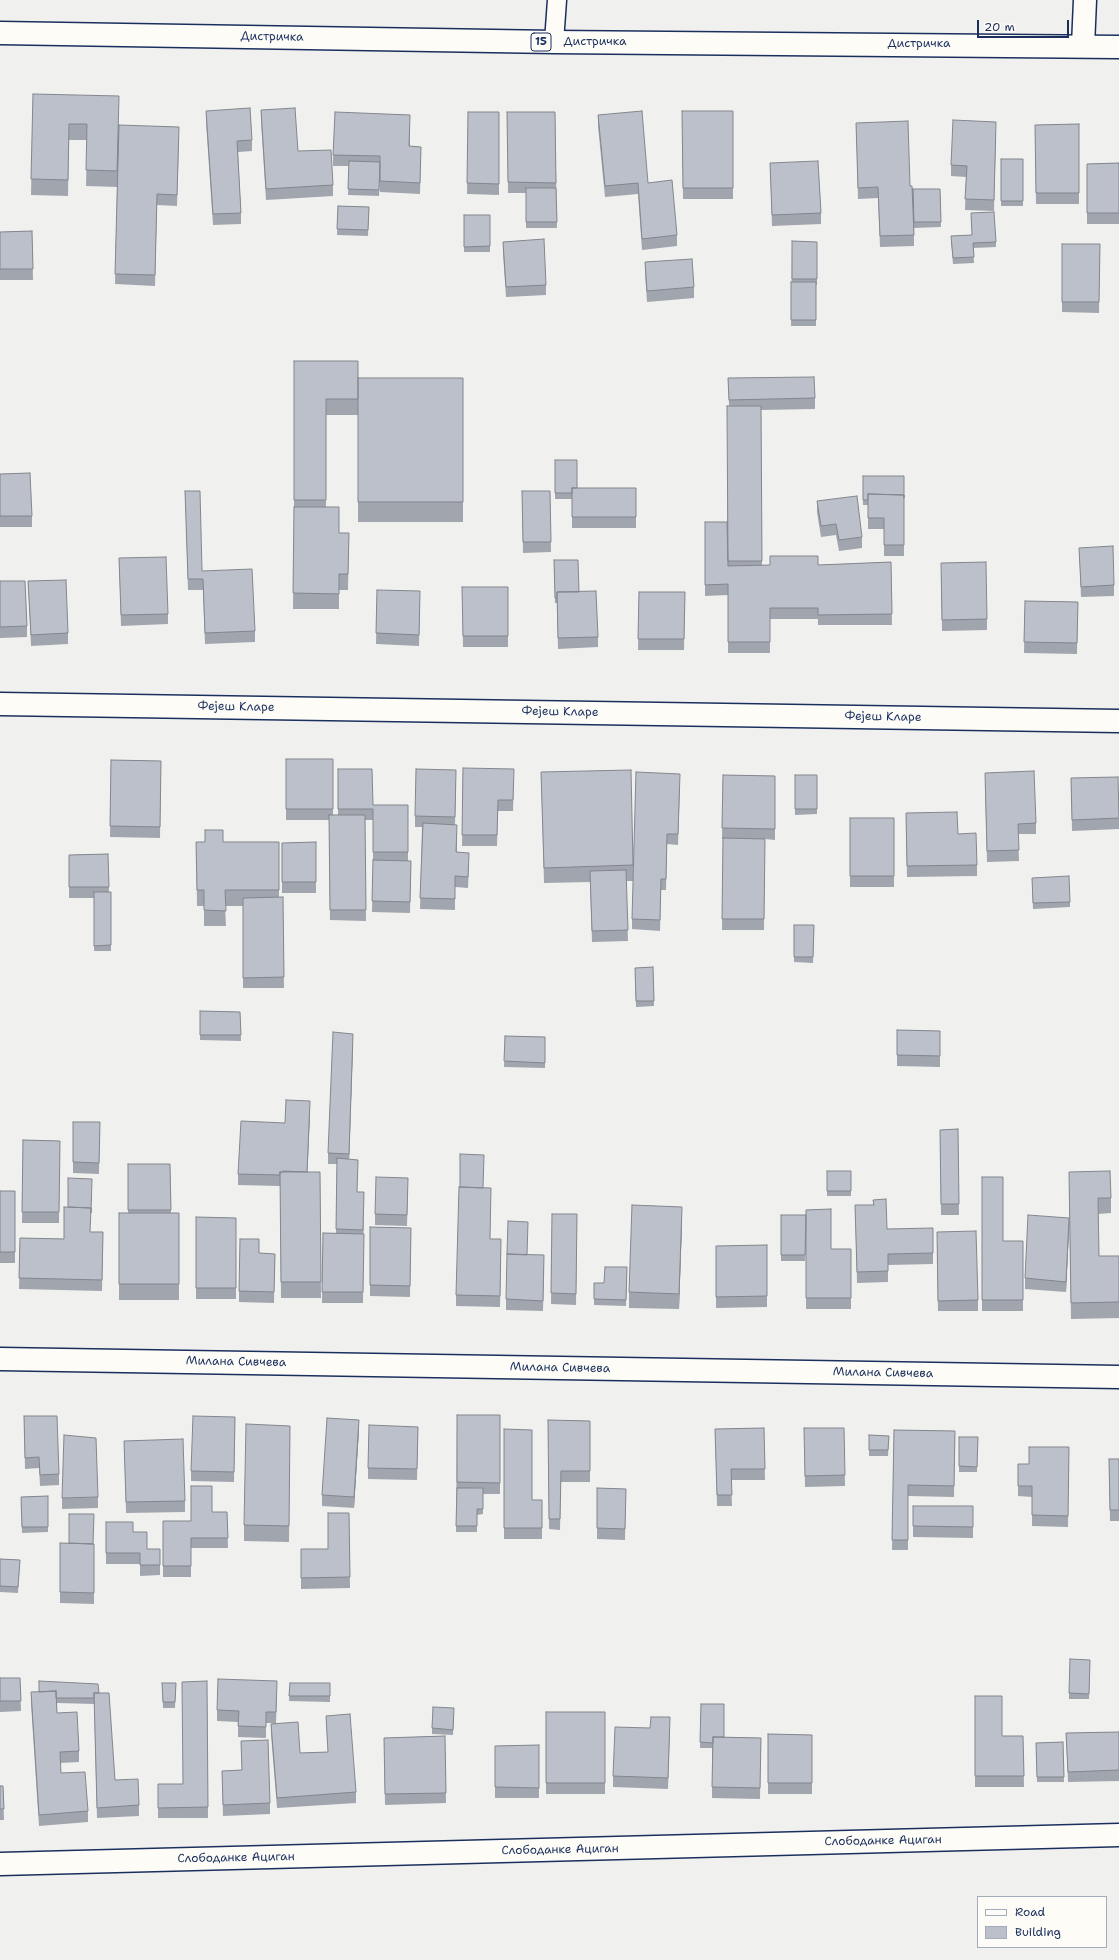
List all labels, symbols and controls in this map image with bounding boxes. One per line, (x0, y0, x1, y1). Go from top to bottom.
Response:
scale bar (979, 12, 1071, 38)
text: 20 m (984, 19, 1015, 35)
street label: Дистричка (240, 29, 304, 45)
road number: 15 (531, 33, 551, 51)
street label: Дистричка (564, 35, 626, 49)
street label: Дистричка (888, 37, 950, 51)
street label: Фејеш Кларе (197, 699, 275, 715)
street label: Фејеш Кларе (521, 704, 599, 720)
street label: Фејеш Кларе (844, 709, 922, 725)
street label: Милана Сивчева (186, 1354, 286, 1370)
street label: Милана Сивчева (510, 1360, 610, 1376)
street label: Милана Сивчева (833, 1365, 933, 1381)
street label: Слободанке Ациган (824, 1833, 942, 1849)
street label: Слободанке Ациган (501, 1842, 619, 1858)
street label: Слободанке Ациган (177, 1850, 295, 1866)
legend (977, 1896, 1107, 1948)
text: Road (1015, 1904, 1045, 1920)
text: Building (1015, 1924, 1061, 1940)

